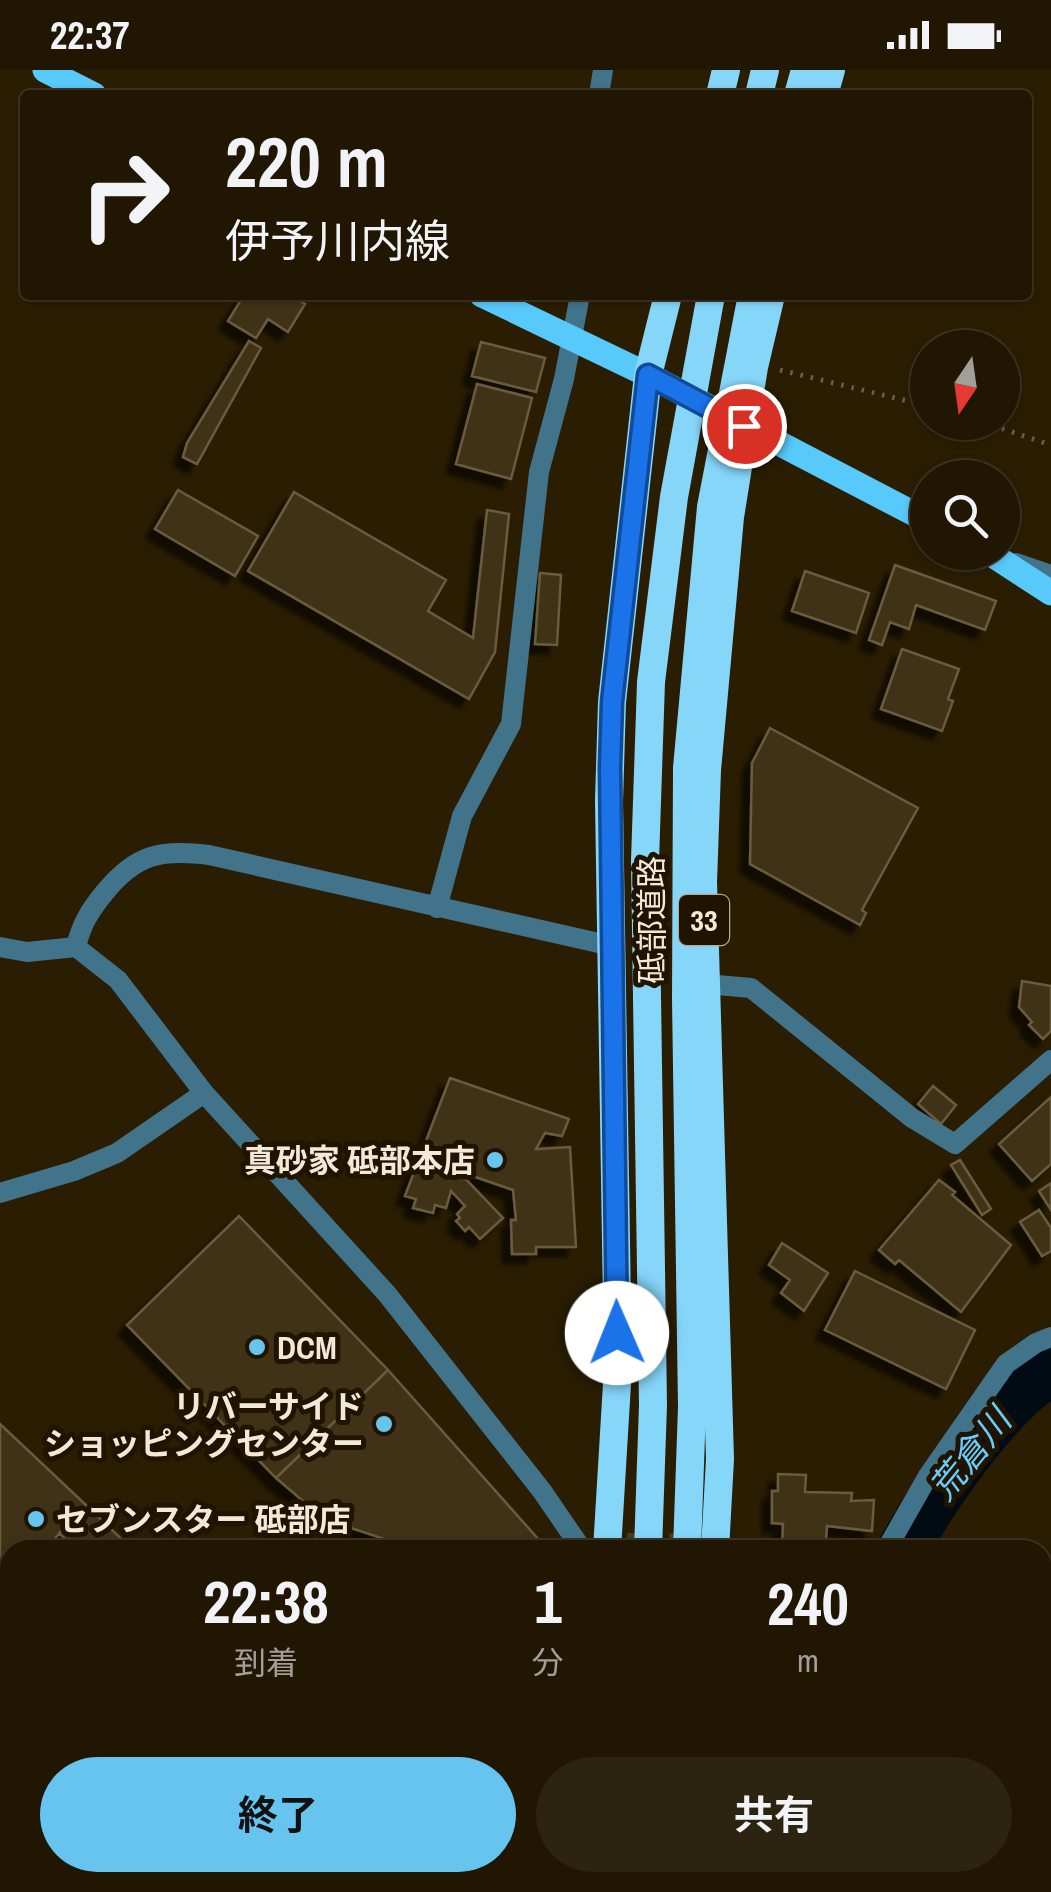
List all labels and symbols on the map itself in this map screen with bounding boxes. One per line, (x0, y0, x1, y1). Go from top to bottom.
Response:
north arrow (910, 330, 1020, 440)
pin (702, 384, 787, 469)
street label: 砥部道路 (630, 856, 673, 984)
road number: 33 (679, 895, 729, 945)
place label: 真砂家 砥部本店 (244, 1139, 475, 1182)
marker: 真砂家 砥部本店 (484, 1149, 506, 1171)
position arrow (565, 1281, 669, 1385)
place label: DCM (277, 1326, 337, 1369)
marker: DCM (246, 1336, 268, 1358)
place label: リバーサイド ショッピングセンター (44, 1385, 364, 1465)
water label: 荒倉川 (919, 1395, 1024, 1510)
marker: リバーサイド ショッピングセンター (373, 1413, 395, 1435)
place label: セブンスター 砥部店 (56, 1498, 351, 1541)
marker: セブンスター 砥部店 (25, 1508, 47, 1530)

